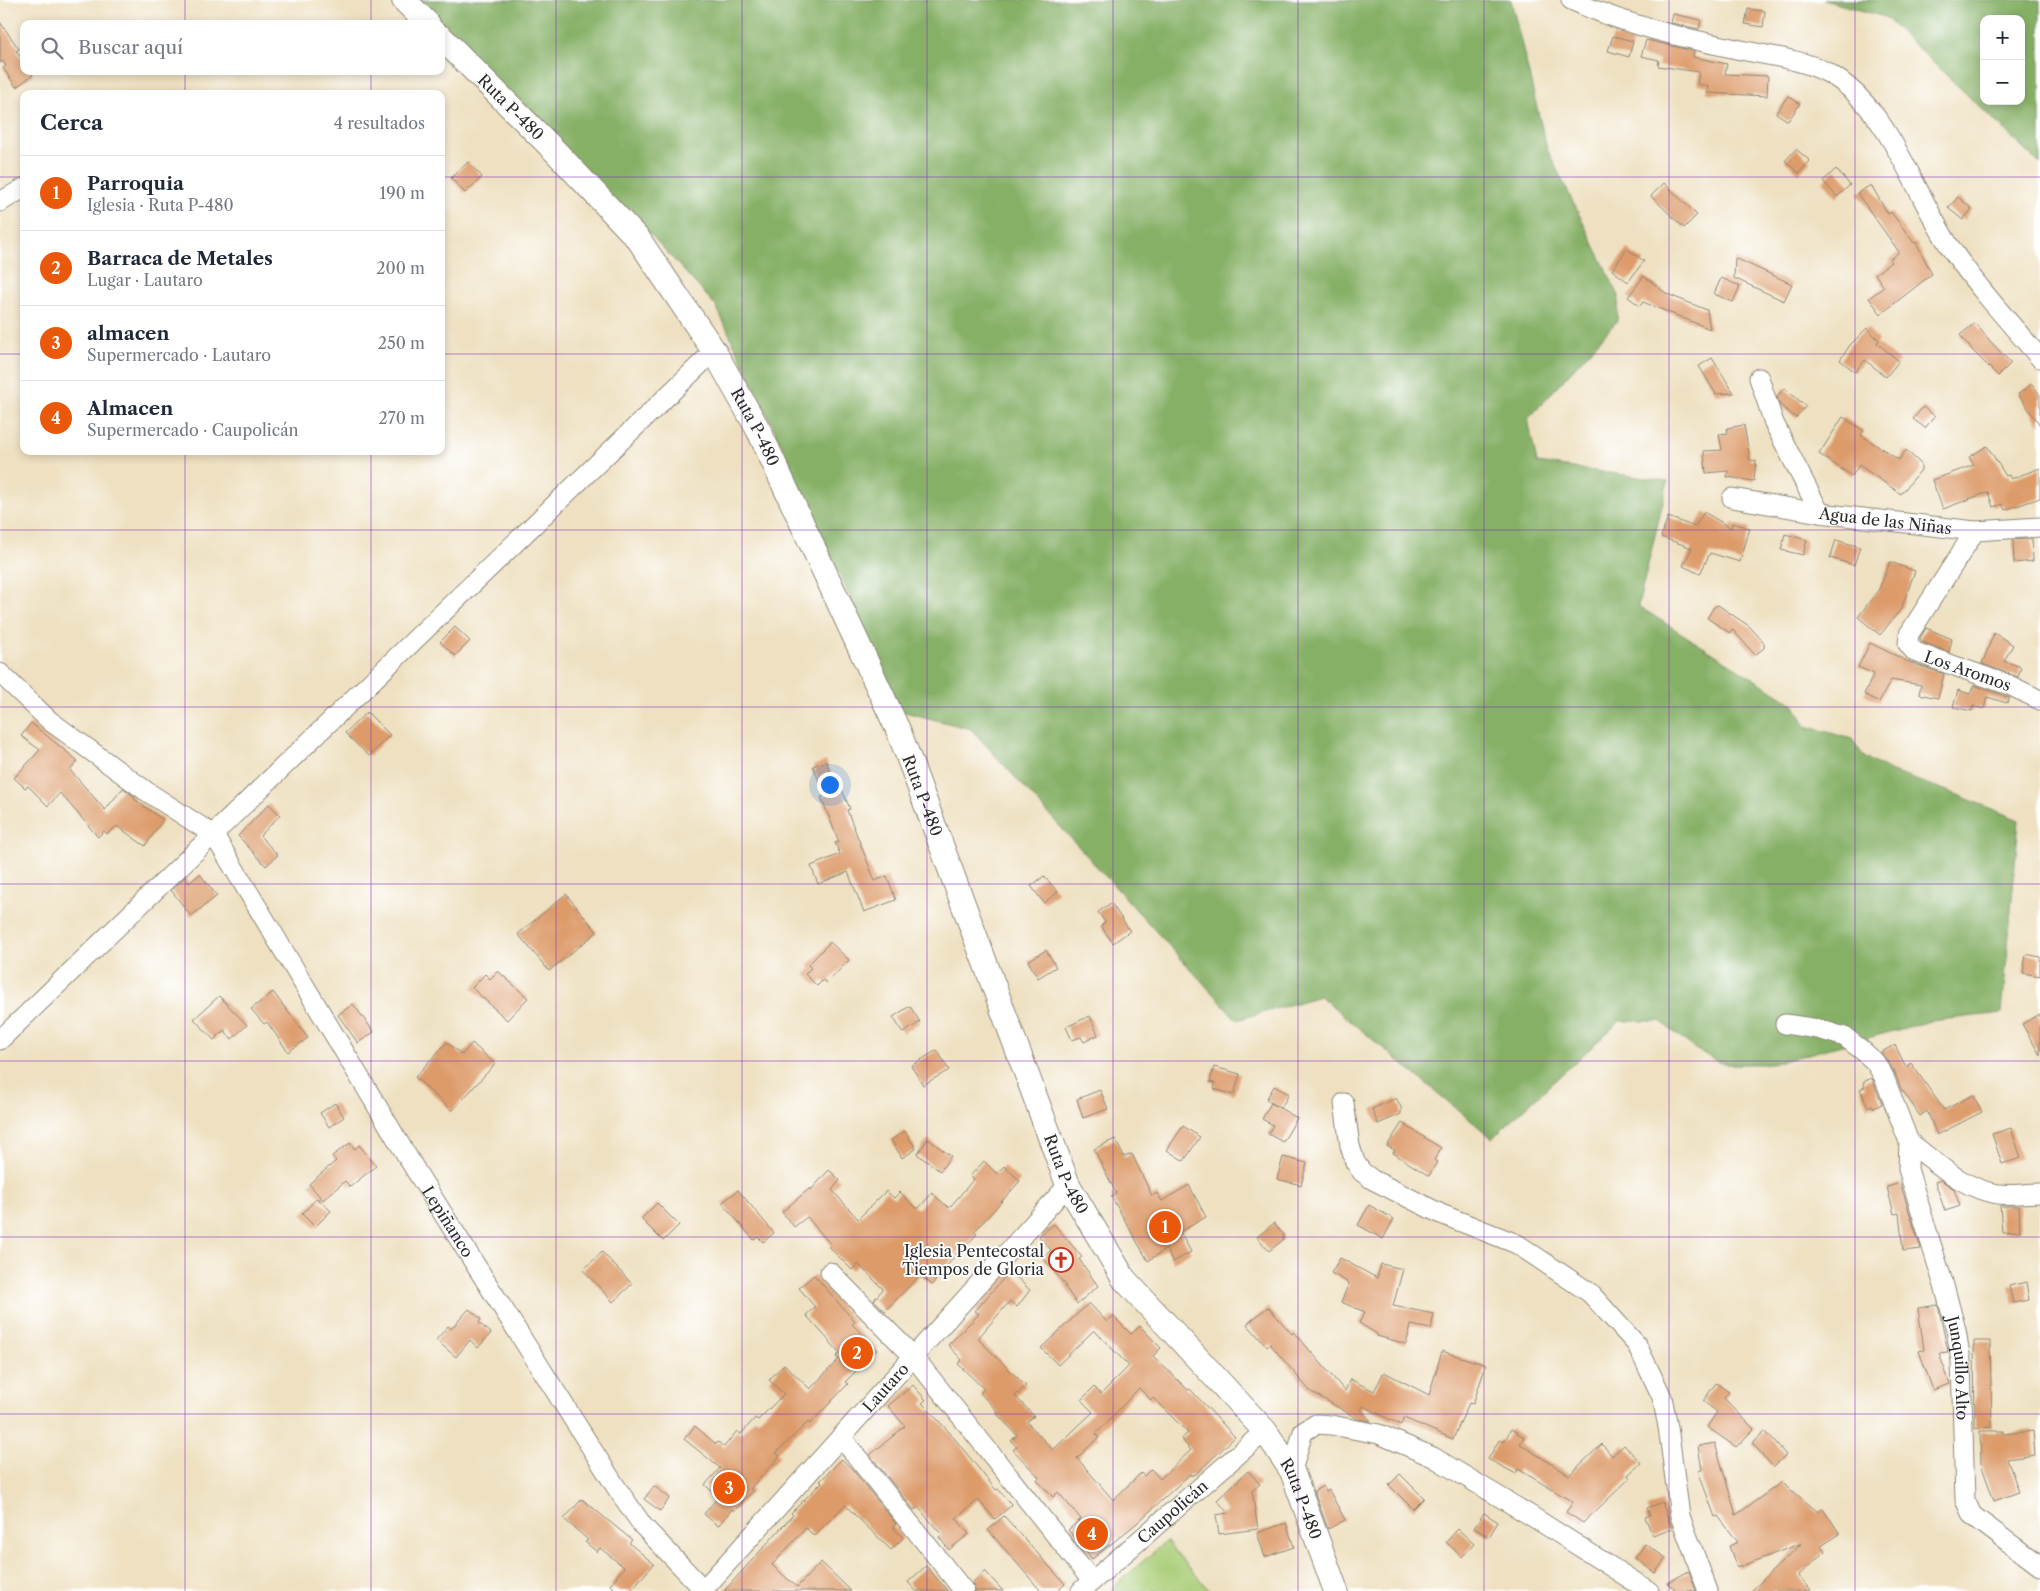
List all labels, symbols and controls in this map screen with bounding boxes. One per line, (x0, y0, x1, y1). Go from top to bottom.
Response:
map controls (1980, 15, 2025, 105)
button: + (1980, 15, 2025, 60)
search box (20, 20, 445, 75)
icon: search (38, 34, 66, 62)
text: Buscar aquí (78, 36, 183, 59)
button: − (1980, 60, 2025, 105)
street label: Ruta P-480 (474, 70, 548, 144)
text: Cerca (40, 110, 103, 135)
text: 4 resultados (334, 113, 425, 133)
text: Parroquia (87, 172, 184, 195)
text: 1 (52, 183, 60, 203)
text: 190 m (380, 183, 425, 203)
text: Iglesia · Ruta P-480 (87, 195, 234, 215)
text: Barraca de Metales (87, 247, 273, 270)
text: 2 (51, 258, 61, 278)
text: 200 m (376, 258, 425, 278)
text: Lugar · Lautaro (87, 270, 203, 290)
text: almacen (87, 322, 170, 345)
text: 3 (51, 333, 61, 353)
text: 250 m (378, 333, 425, 353)
text: Supermercado · Lautaro (87, 345, 271, 365)
street label: Ruta P-480 (727, 384, 784, 469)
text: Almacen (87, 397, 173, 420)
text: 4 (51, 408, 61, 428)
text: 270 m (379, 408, 425, 428)
text: Supermercado · Caupolicán (87, 420, 299, 440)
street label: Agua de las Niñas (1817, 503, 1953, 538)
street label: Los Aromos (1922, 646, 2014, 695)
street label: Ruta P-480 (898, 752, 947, 839)
your location (817, 772, 843, 798)
street label: Ruta P-480 (1040, 1131, 1093, 1218)
street label: Lepiñanco (418, 1182, 478, 1261)
pin: 1 (1149, 1208, 1181, 1246)
place label: Iglesia Pentecostal Tiempos de Gloria (902, 1241, 1045, 1279)
church icon: Iglesia Pentecostal Tiempos de Gloria (1048, 1247, 1074, 1273)
street label: Junquillo Alto (1942, 1311, 1973, 1421)
pin: 2 (841, 1334, 873, 1372)
street label: Lautaro (858, 1359, 913, 1416)
street label: Ruta P-480 (1276, 1454, 1326, 1542)
pin: 3 (713, 1469, 745, 1507)
street label: Caupolicán (1133, 1476, 1212, 1548)
pin: 4 (1076, 1515, 1108, 1553)

